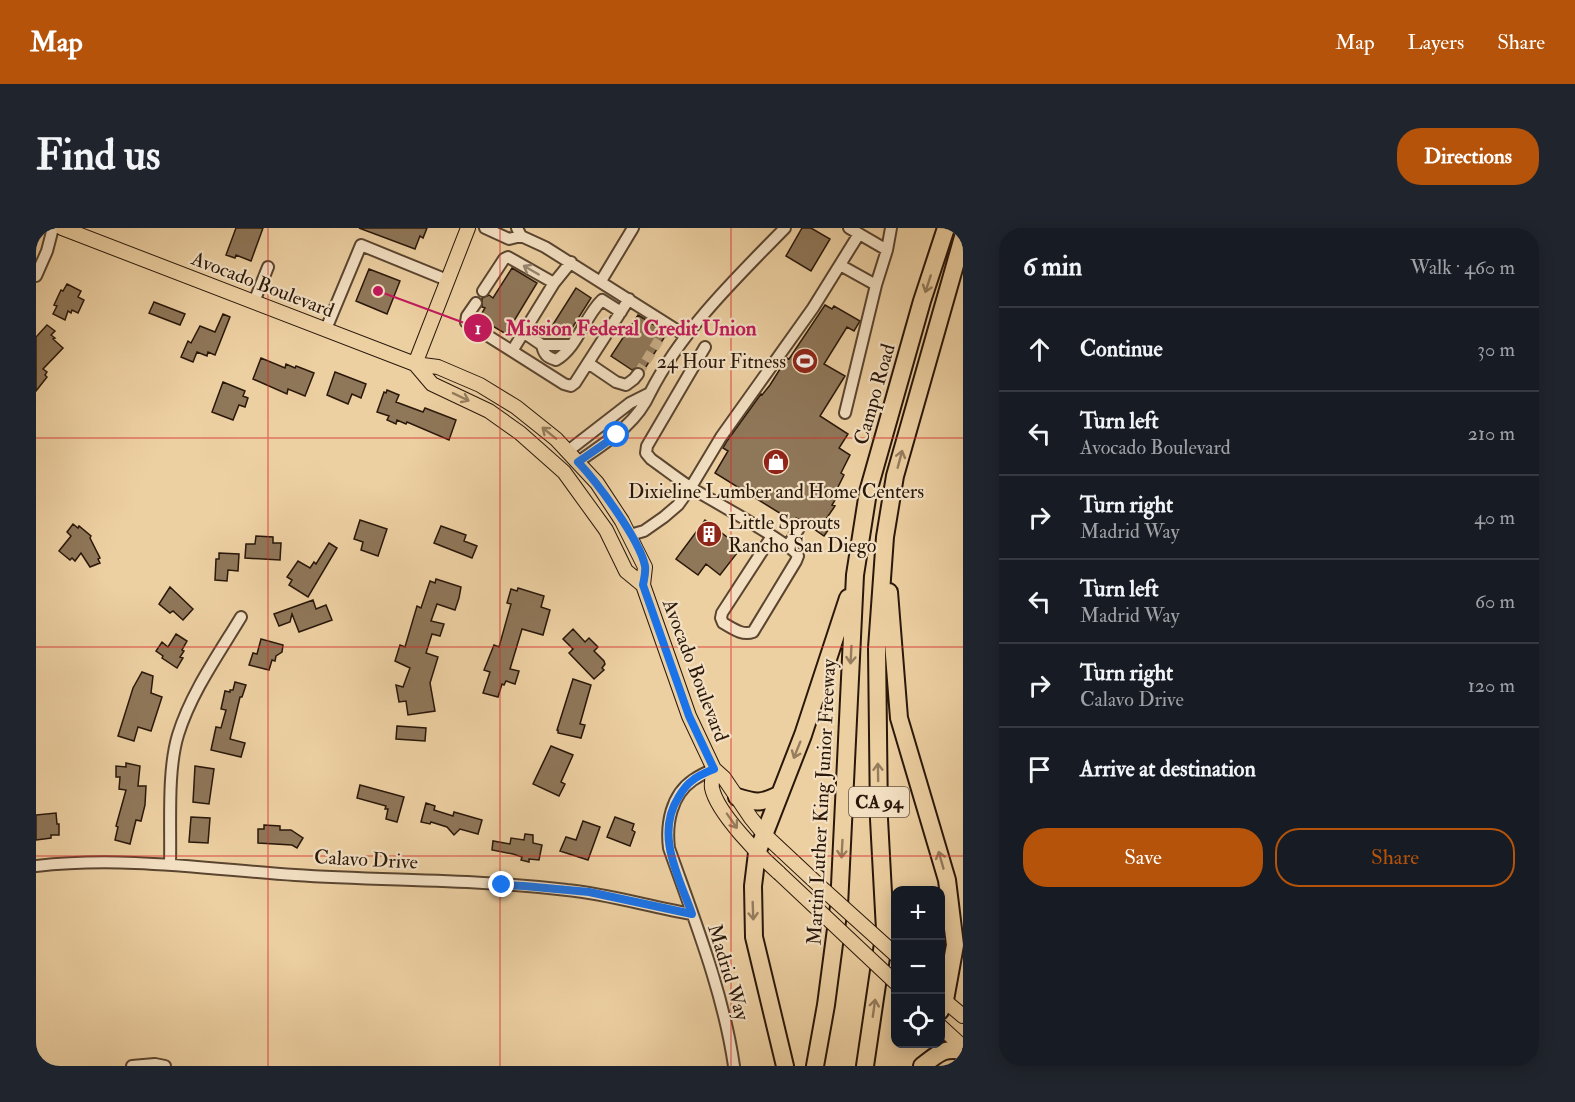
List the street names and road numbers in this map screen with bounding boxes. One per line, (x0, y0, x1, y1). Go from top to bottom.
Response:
street label: Avocado Boulevard (187, 245, 338, 323)
street label: Campo Road (848, 341, 902, 448)
street label: Avocado Boulevard (657, 594, 734, 745)
street label: Martin Luther King Junior Freeway (802, 657, 842, 946)
road number: CA 94 (849, 787, 909, 817)
street label: Calavo Drive (313, 844, 419, 875)
street label: Madrid Way (702, 921, 755, 1024)

